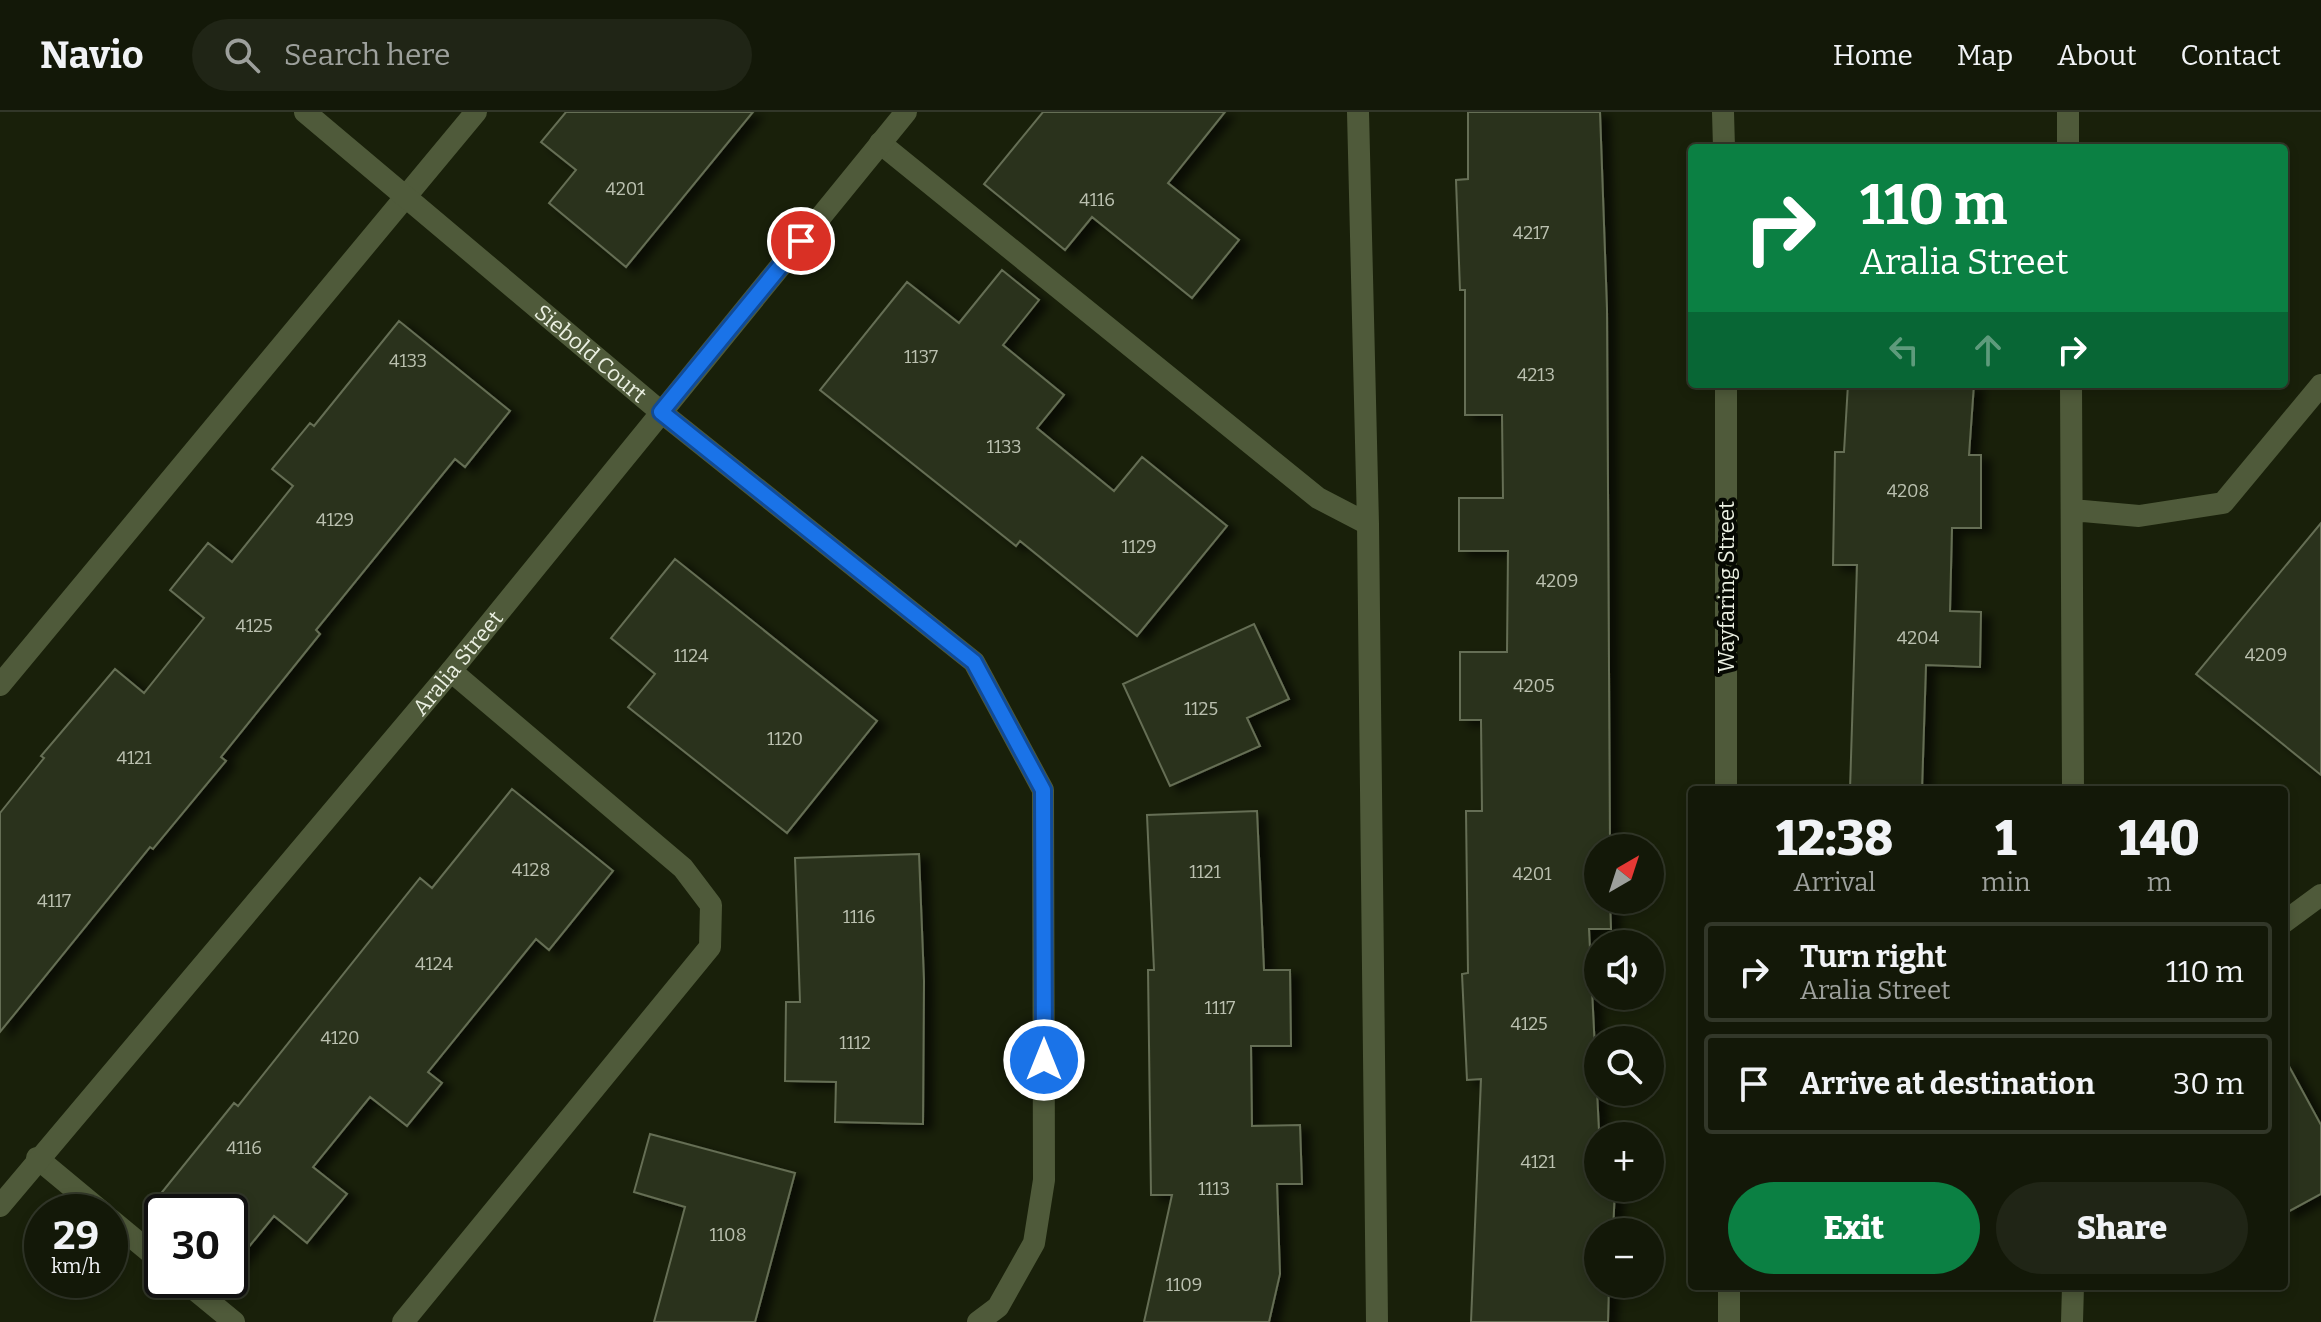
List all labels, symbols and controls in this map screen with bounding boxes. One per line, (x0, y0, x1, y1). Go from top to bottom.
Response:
search box (192, 19, 752, 91)
text: Navio (40, 32, 144, 78)
icon: search (220, 33, 264, 77)
text: Search here (284, 37, 450, 73)
text: Home (1833, 39, 1913, 72)
text: Map (1957, 39, 2013, 72)
text: About (2057, 39, 2137, 72)
text: Contact (2181, 39, 2281, 72)
text: 110 m (1860, 172, 2007, 239)
icon: right (1728, 176, 1832, 280)
house number: 4201 (605, 178, 645, 200)
house number: 4116 (1079, 189, 1115, 211)
pin (767, 207, 835, 275)
icon: arrive (779, 219, 823, 263)
house number: 4217 (1513, 222, 1549, 244)
text: Aralia Street (1860, 240, 2068, 284)
street label: Siebold Court (530, 298, 652, 408)
icon: left (1882, 328, 1926, 372)
icon: ahead (1966, 328, 2010, 372)
icon: right (2050, 328, 2094, 372)
house number: 1137 (904, 346, 938, 368)
house number: 4133 (389, 350, 427, 372)
house number: 4213 (1517, 364, 1555, 386)
house number: 1133 (987, 436, 1021, 458)
house number: 4208 (1887, 480, 1929, 502)
street label: Wayfaring Street (1713, 501, 1740, 673)
house number: 4129 (316, 509, 354, 531)
house number: 1129 (1122, 536, 1156, 558)
house number: 4209 (1536, 570, 1578, 592)
street label: Aralia Street (406, 605, 508, 721)
house number: 4125 (235, 615, 273, 637)
house number: 4204 (1897, 627, 1940, 649)
house number: 4209 (2245, 644, 2287, 666)
house number: 1124 (674, 645, 709, 667)
house number: 4205 (1513, 675, 1555, 697)
house number: 1125 (1184, 698, 1218, 720)
house number: 1120 (767, 728, 803, 750)
house number: 4121 (117, 747, 152, 769)
text: 12:38 (1776, 810, 1893, 868)
text: 1 (1995, 810, 2017, 868)
text: 140 (2118, 810, 2200, 868)
north arrow (1584, 834, 1664, 914)
map controls (1584, 834, 1664, 1298)
house number: 4128 (512, 859, 550, 881)
house number: 1121 (1189, 861, 1222, 883)
house number: 4201 (1512, 863, 1552, 885)
text: Arrival (1793, 867, 1876, 898)
text: min (1981, 867, 2030, 898)
text: m (2147, 867, 2172, 898)
house number: 4117 (37, 890, 71, 912)
house number: 1116 (843, 906, 875, 928)
button: sound (1584, 930, 1664, 1010)
text: Turn right (1800, 939, 1947, 975)
icon: right (1732, 950, 1776, 994)
house number: 4124 (415, 953, 454, 975)
text: 110 m (2166, 954, 2244, 990)
text: Aralia Street (1800, 975, 1951, 1006)
house number: 1117 (1205, 997, 1235, 1019)
house number: 4125 (1510, 1013, 1548, 1035)
position arrow (1002, 1018, 1086, 1102)
button: search (1584, 1026, 1664, 1106)
house number: 4120 (320, 1027, 360, 1049)
house number: 1112 (839, 1032, 871, 1054)
icon: arrive (1732, 1062, 1776, 1106)
text: Arrive at destination (1800, 1066, 2095, 1102)
text: 30 m (2173, 1066, 2244, 1102)
button: + (1584, 1122, 1664, 1202)
house number: 4116 (226, 1137, 262, 1159)
house number: 4121 (1521, 1151, 1556, 1173)
house number: 1113 (1198, 1178, 1230, 1200)
button: Exit (1728, 1182, 1980, 1274)
button: Share (1996, 1182, 2248, 1274)
speed limit sign: 30 (144, 1194, 248, 1298)
text: 29 (53, 1212, 99, 1260)
button: − (1584, 1218, 1664, 1298)
house number: 1108 (710, 1224, 746, 1246)
text: km/h (51, 1254, 101, 1278)
house number: 1109 (1166, 1274, 1202, 1296)

